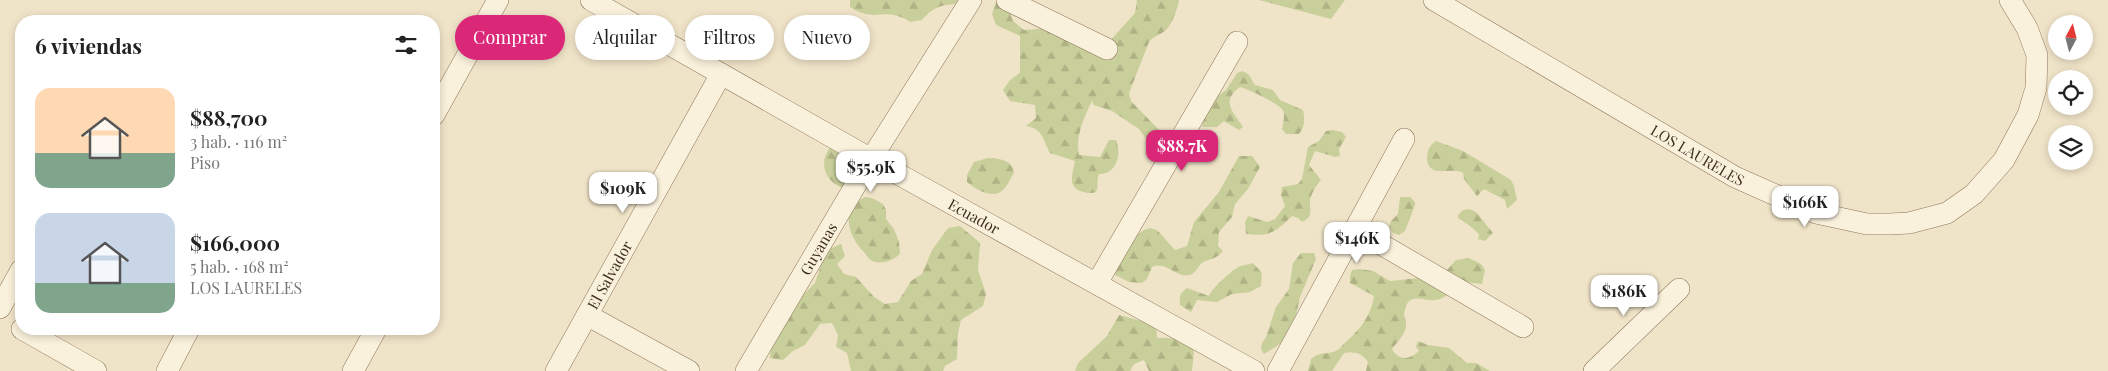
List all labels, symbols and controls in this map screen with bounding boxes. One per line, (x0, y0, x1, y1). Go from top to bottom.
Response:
chip: Comprar (455, 15, 565, 60)
chip: Alquilar (575, 15, 675, 60)
chip: Filtros (685, 15, 774, 60)
chip: Nuevo (784, 15, 870, 60)
north arrow (2048, 15, 2092, 60)
map controls (2048, 15, 2093, 170)
text: 6 viviendas (35, 31, 142, 59)
icon: filters (392, 31, 420, 59)
button: locate (2048, 70, 2093, 115)
text: $88,700 (190, 103, 268, 131)
icon: home (75, 108, 135, 168)
street label: LOS LAURELES (1647, 120, 1748, 190)
button: layers (2048, 125, 2093, 170)
pin: $88.7K (1141, 130, 1223, 172)
text: 3 hab. · 116 m² (190, 131, 287, 152)
text: $88.7K (1157, 135, 1207, 156)
pin: $55.9K (830, 150, 912, 193)
text: Piso (190, 152, 220, 173)
text: $55.9K (847, 156, 895, 177)
pin: $109K (588, 172, 658, 214)
text: $109K (600, 177, 646, 198)
pin: $166K (1770, 186, 1840, 228)
text: $166K (1783, 191, 1827, 212)
street label: Ecuador (945, 194, 1004, 239)
street label: Guyanas (795, 219, 841, 278)
pin: $146K (1322, 222, 1392, 264)
text: $146K (1335, 227, 1379, 248)
text: $166,000 (190, 228, 280, 256)
icon: home (75, 233, 135, 293)
street label: El Salvador (582, 237, 637, 313)
text: 5 hab. · 168 m² (190, 256, 289, 277)
pin: $186K (1589, 274, 1659, 317)
text: LOS LAURELES (190, 277, 302, 298)
text: $186K (1602, 280, 1646, 301)

